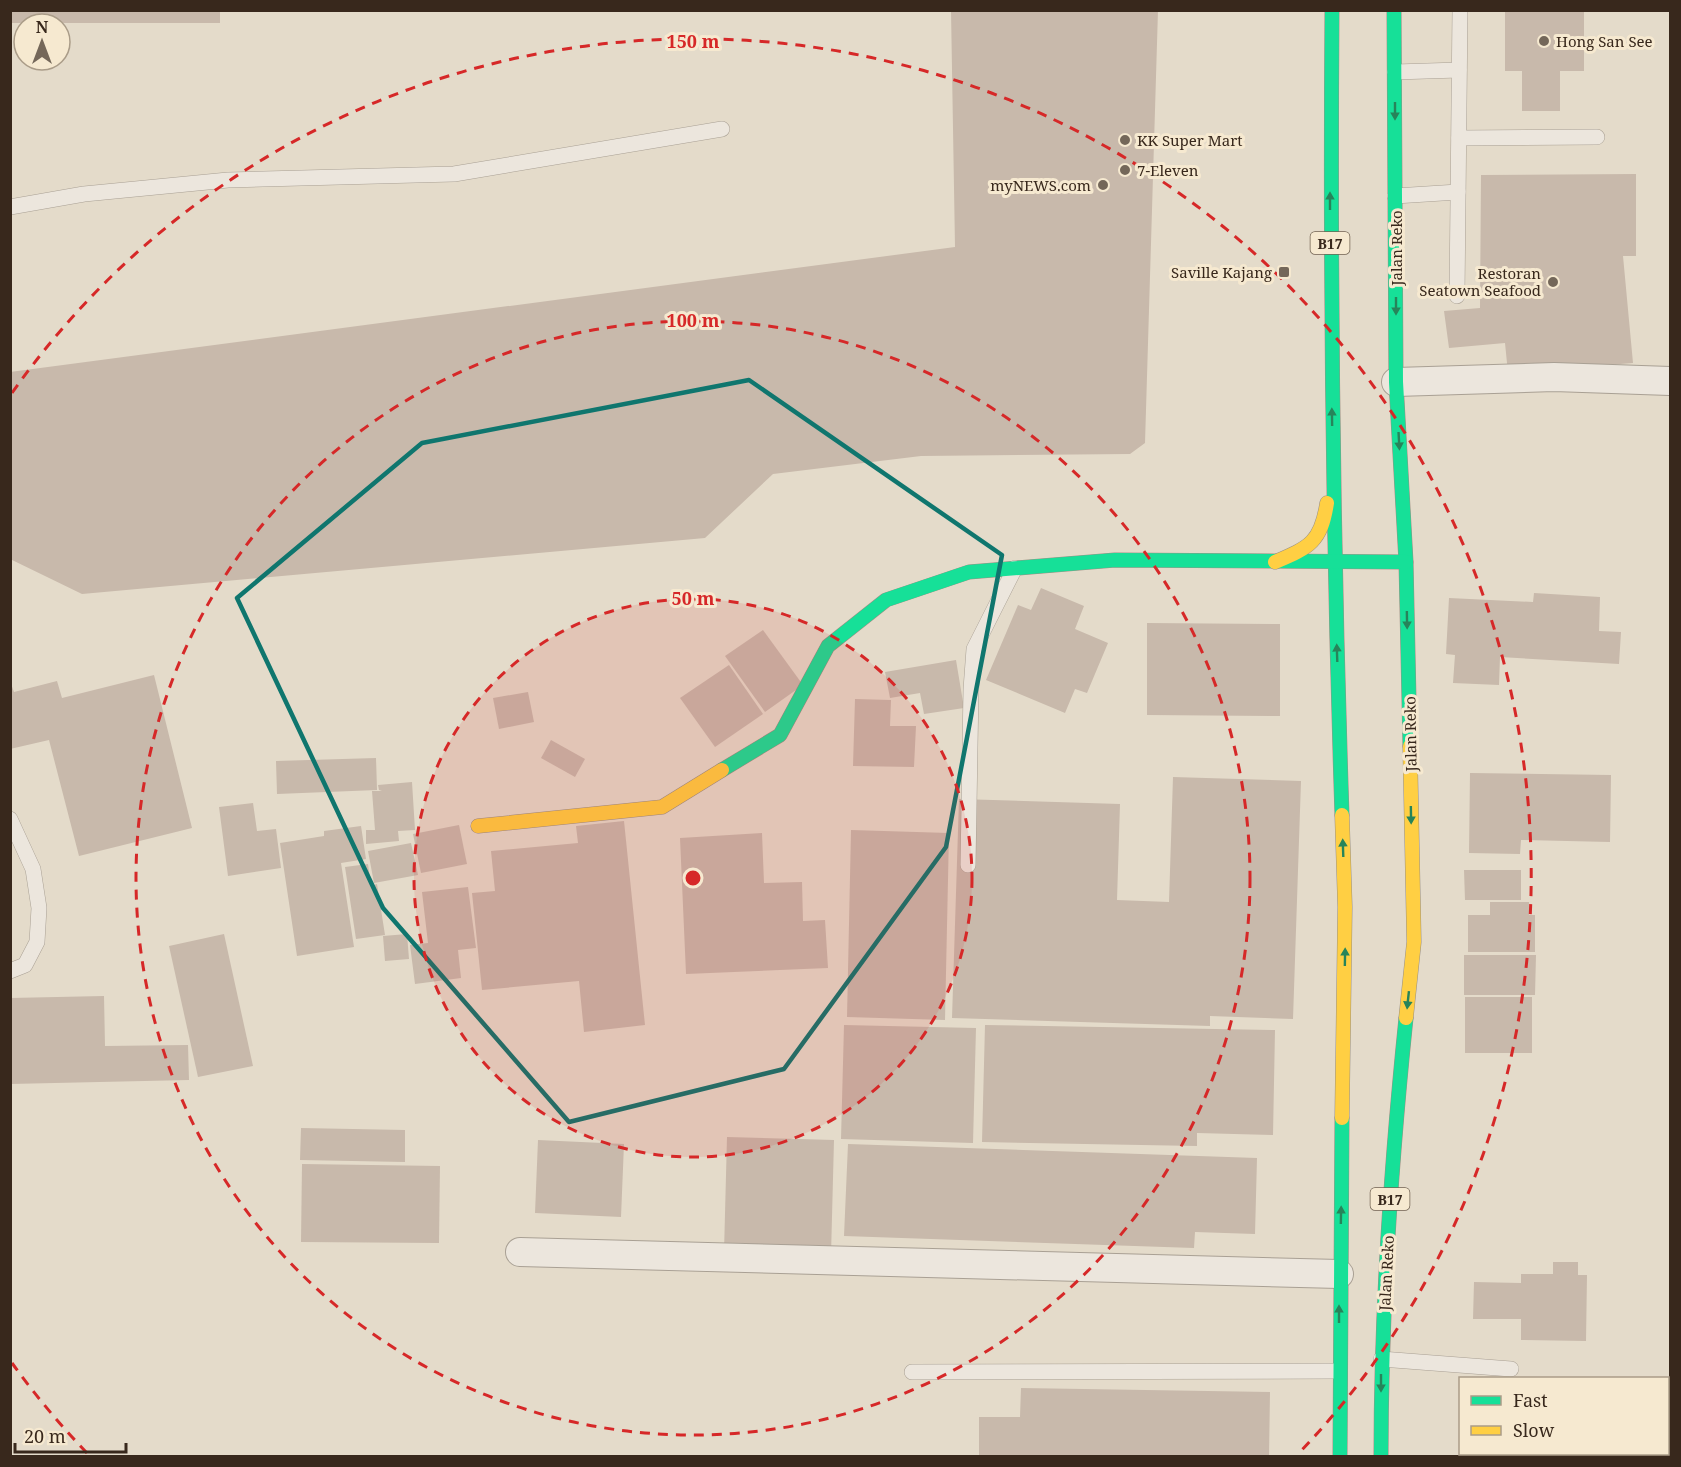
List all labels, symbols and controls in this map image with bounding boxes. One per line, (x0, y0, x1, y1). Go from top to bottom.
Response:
north arrow (12, 12, 72, 72)
text: N (36, 16, 49, 38)
text: 150 m (667, 29, 720, 53)
place label: Hong San See (1556, 31, 1653, 51)
marker: Hong San See (1537, 34, 1551, 48)
one-way arrow (1390, 101, 1400, 120)
place label: KK Super Mart (1137, 130, 1243, 150)
marker: KK Super Mart (1118, 133, 1132, 147)
place label: 7-Eleven (1137, 160, 1199, 180)
marker: 7-Eleven (1118, 163, 1132, 177)
place label: myNEWS.com (990, 175, 1091, 195)
marker: myNEWS.com (1096, 178, 1110, 192)
one-way arrow (1325, 191, 1335, 210)
street label: Jalan Reko (1386, 210, 1406, 287)
road number: B17 (1310, 232, 1350, 254)
place label: Saville Kajang (1171, 262, 1272, 282)
place label: Restoran Seatown Seafood (1419, 263, 1541, 300)
marker: Saville Kajang (1277, 265, 1291, 279)
marker: Restoran Seatown Seafood (1546, 275, 1560, 289)
one-way arrow (1391, 296, 1401, 315)
text: 100 m (667, 308, 720, 332)
one-way arrow (1327, 407, 1337, 426)
one-way arrow (1395, 431, 1404, 450)
text: 50 m (672, 586, 715, 610)
one-way arrow (1402, 611, 1412, 630)
one-way arrow (1332, 644, 1341, 663)
street label: Jalan Reko (1399, 696, 1421, 773)
one-way arrow (1407, 806, 1416, 825)
one-way arrow (1339, 839, 1348, 858)
centre of rings (683, 868, 703, 888)
one-way arrow (1340, 948, 1350, 967)
one-way arrow (1403, 990, 1413, 1009)
road number: B17 (1370, 1188, 1410, 1210)
one-way arrow (1336, 1206, 1345, 1225)
street label: Jalan Reko (1374, 1235, 1398, 1312)
one-way arrow (1334, 1305, 1344, 1324)
one-way arrow (1376, 1373, 1386, 1392)
legend (1459, 1377, 1669, 1455)
text: Fast (1513, 1388, 1548, 1412)
scale bar (15, 1416, 126, 1454)
text: Slow (1513, 1418, 1555, 1442)
text: 20 m (24, 1424, 66, 1448)

